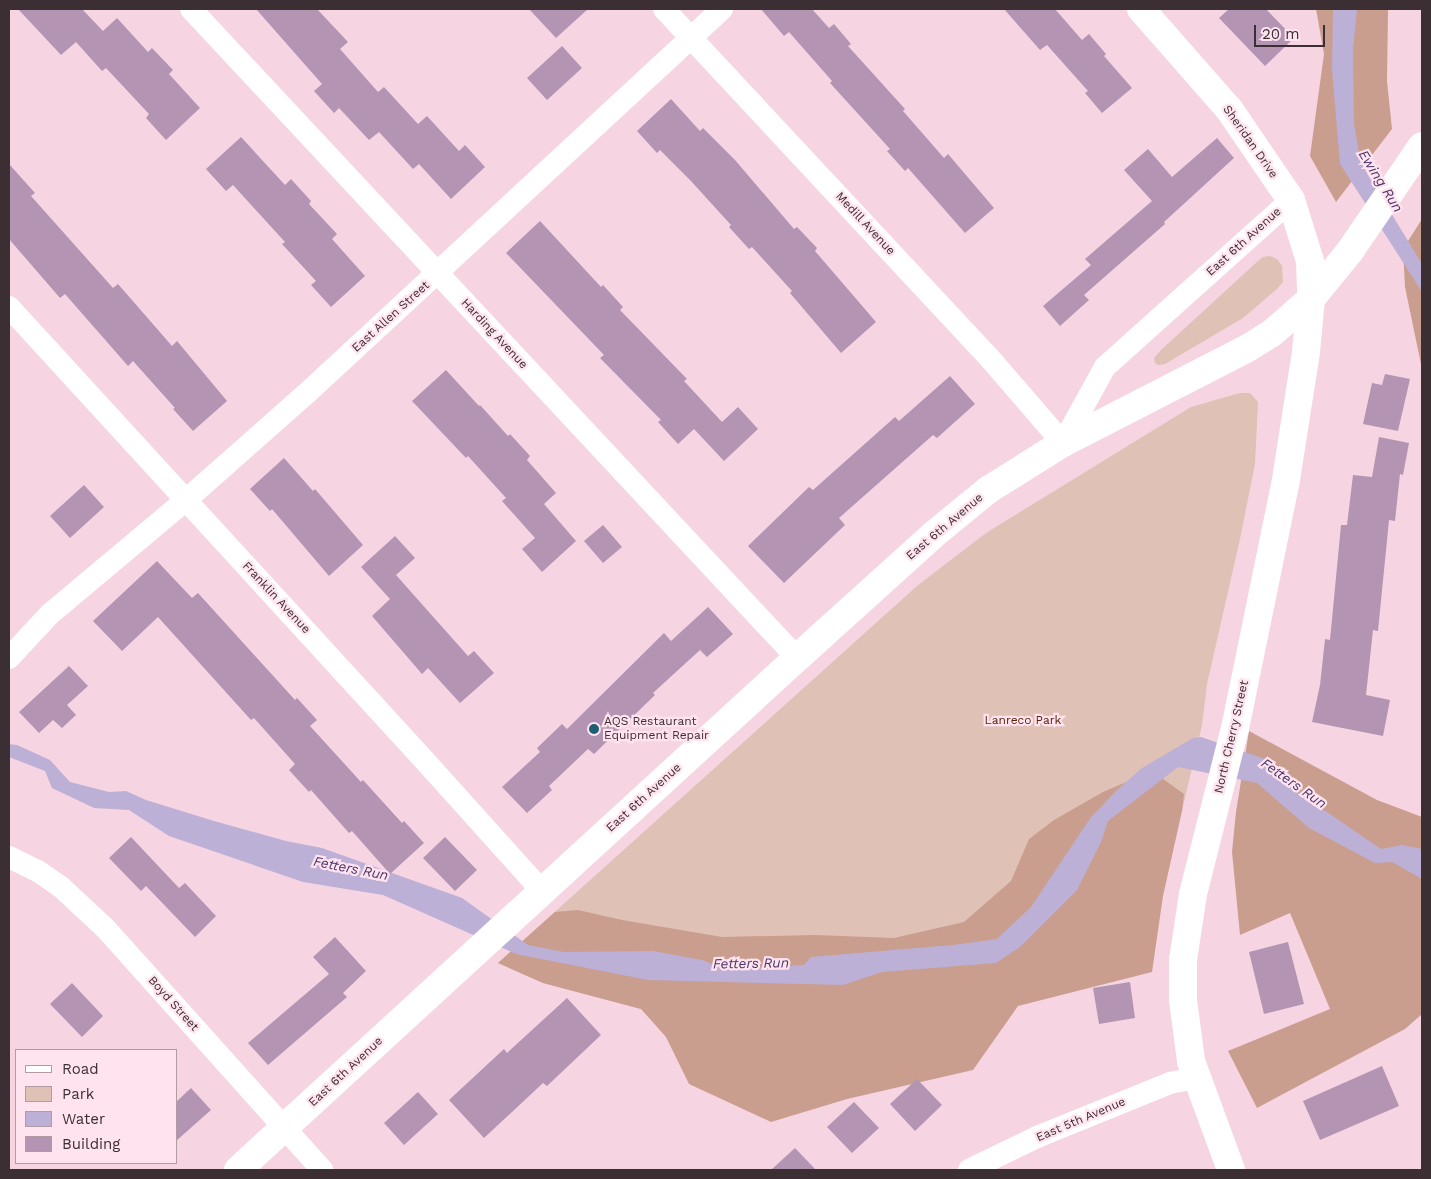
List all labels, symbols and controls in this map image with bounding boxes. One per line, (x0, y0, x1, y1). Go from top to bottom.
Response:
scale bar (1256, 15, 1327, 47)
text: 20 m (1262, 25, 1300, 43)
street label: Sheridan Drive (1219, 103, 1281, 181)
water label: Ewing Run (1355, 147, 1407, 215)
street label: Medill Avenue (832, 189, 898, 259)
street label: East 6th Avenue (1203, 204, 1285, 280)
street label: East Allen Street (349, 278, 433, 356)
street label: Harding Avenue (458, 296, 530, 372)
street label: East 6th Avenue (904, 491, 986, 563)
street label: Franklin Avenue (239, 559, 313, 637)
street label: North Cherry Street (1212, 679, 1252, 795)
park label: Lanreco Park (985, 714, 1061, 728)
place label: AQS Restaurant Equipment Repair (604, 715, 709, 743)
marker: AQS Restaurant Equipment Repair (588, 723, 600, 735)
water label: Fetters Run (1258, 754, 1330, 812)
street label: East 6th Avenue (603, 760, 685, 836)
water label: Fetters Run (312, 853, 390, 883)
water label: Fetters Run (713, 954, 789, 972)
street label: Boyd Street (145, 974, 201, 1034)
street label: East 6th Avenue (306, 1034, 386, 1110)
legend (15, 1049, 178, 1164)
text: Road (62, 1060, 99, 1078)
text: Park (62, 1085, 94, 1103)
street label: East 5th Avenue (1034, 1095, 1128, 1145)
text: Water (62, 1110, 105, 1128)
text: Building (62, 1135, 120, 1153)

